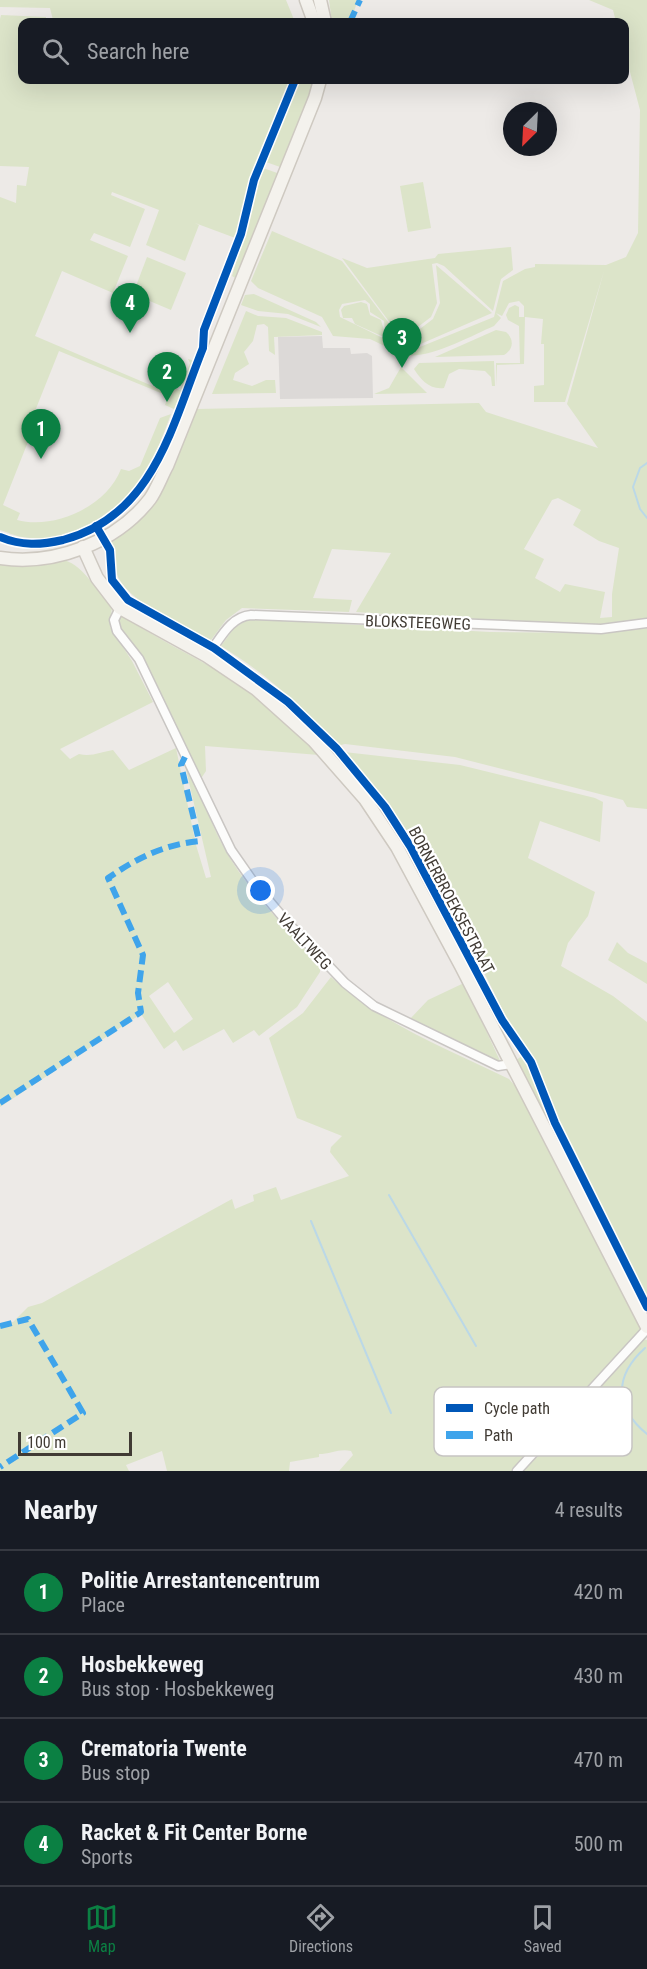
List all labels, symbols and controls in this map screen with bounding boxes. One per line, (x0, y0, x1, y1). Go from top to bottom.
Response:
search box (18, 18, 629, 84)
icon: search (39, 35, 72, 68)
text: Search here (87, 39, 189, 64)
north arrow (503, 102, 557, 156)
pin: 4 (110, 284, 150, 333)
pin: 3 (382, 318, 422, 368)
pin: 2 (148, 352, 186, 402)
pin: 1 (22, 410, 60, 459)
street label: BLOKSTEEGWEG (365, 611, 471, 634)
street label: BORNERBROEKSESTRAAT (405, 823, 498, 977)
your location (246, 876, 275, 905)
street label: VAALTWEG (274, 909, 336, 974)
legend (434, 1387, 632, 1456)
text: Cycle path (484, 1399, 550, 1418)
text: Path (484, 1426, 513, 1445)
scale bar (18, 1429, 132, 1456)
text: 100 m (27, 1433, 66, 1452)
text: Nearby (24, 1495, 98, 1525)
text: 4 results (555, 1498, 623, 1522)
text: Politie Arrestantencentrum (81, 1568, 320, 1593)
text: 1 (38, 1580, 49, 1604)
text: 420 m (574, 1580, 623, 1604)
text: Place (81, 1593, 125, 1617)
text: Hosbekkeweg (81, 1652, 204, 1677)
text: 2 (38, 1664, 49, 1688)
text: 430 m (574, 1664, 623, 1688)
text: Bus stop · Hosbekkeweg (81, 1677, 274, 1701)
text: Crematoria Twente (81, 1736, 247, 1761)
text: 3 (38, 1748, 49, 1772)
text: 470 m (574, 1748, 623, 1772)
text: Bus stop (81, 1761, 150, 1785)
text: Racket & Fit Center Borne (81, 1820, 307, 1845)
text: 4 (38, 1832, 49, 1856)
text: 500 m (574, 1832, 623, 1856)
text: Sports (81, 1845, 133, 1869)
tab: Map (85, 1901, 118, 1956)
tab: Directions (289, 1901, 353, 1956)
tab: Saved (524, 1901, 562, 1956)

